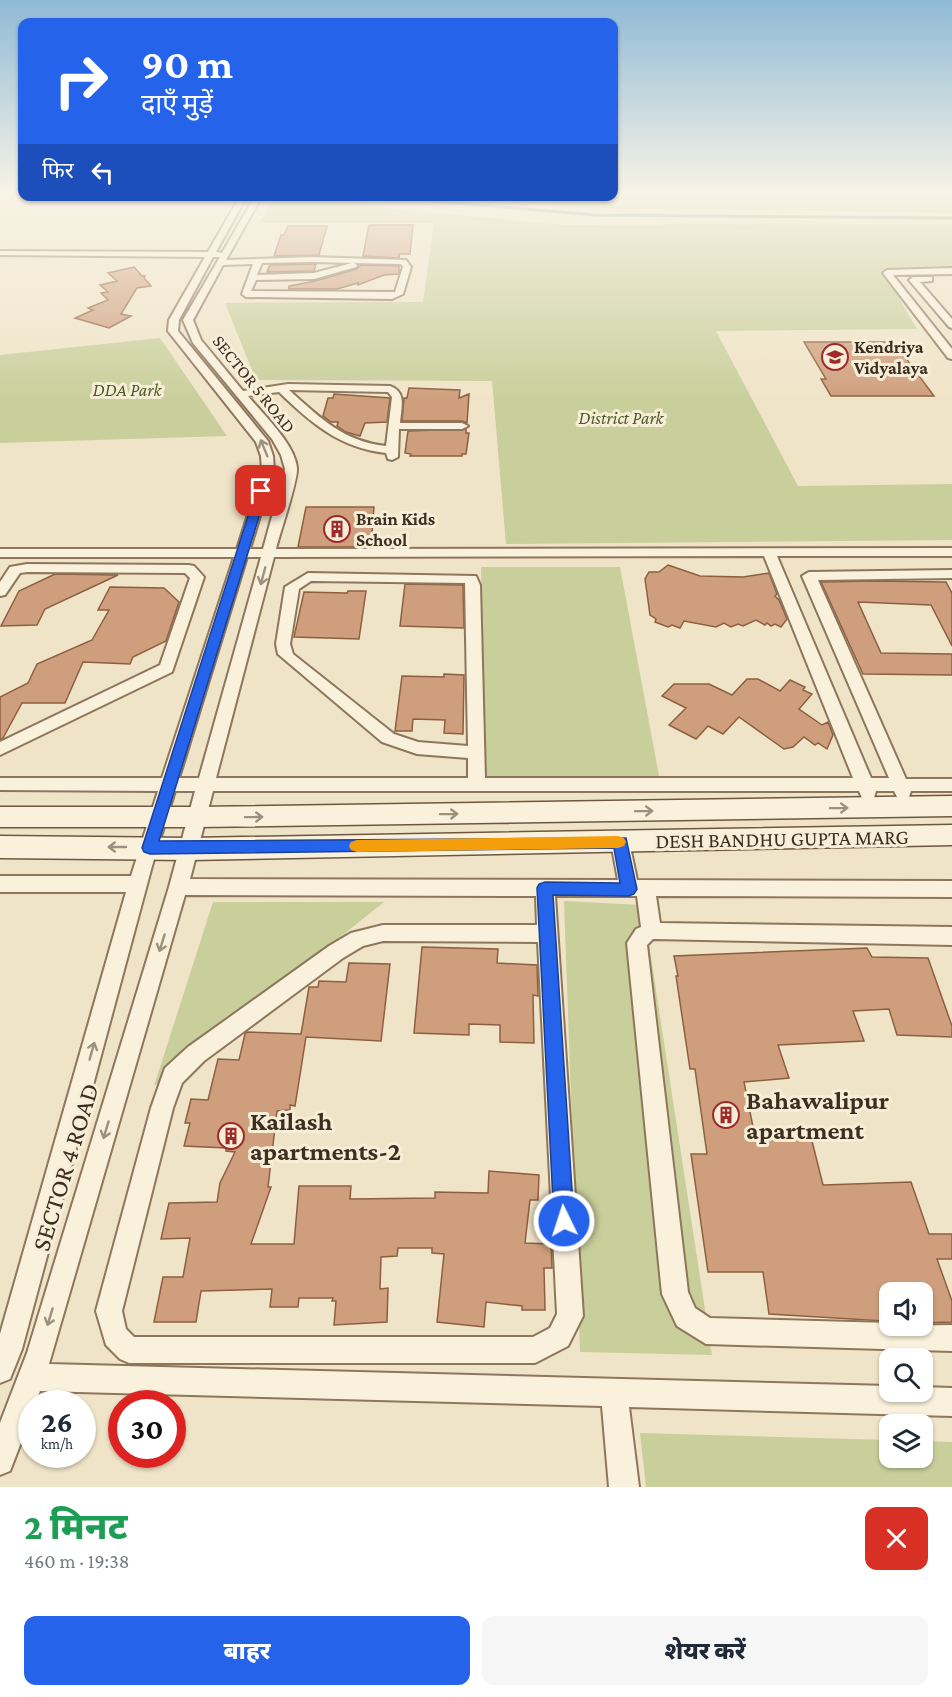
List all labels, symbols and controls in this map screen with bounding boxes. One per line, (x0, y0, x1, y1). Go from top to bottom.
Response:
text: 90 m (141, 40, 233, 87)
icon: right (42, 42, 120, 120)
text: दाएँ मुड़ें (141, 89, 213, 119)
icon: left (86, 156, 119, 189)
text: फिर (42, 158, 74, 183)
street label: SECTOR 5 ROAD (209, 331, 299, 437)
place label: Kendriya Vidyalaya (853, 337, 928, 378)
school or university icon: Kendriya Vidyalaya (820, 342, 850, 372)
park label: DDA Park (93, 380, 162, 400)
park label: District Park (579, 408, 665, 428)
one-way arrow (257, 439, 268, 457)
pin (235, 465, 286, 516)
icon: arrive (244, 474, 277, 507)
place label: Brain Kids School (356, 509, 435, 550)
building icon: Brain Kids School (322, 514, 352, 544)
one-way arrow (256, 566, 268, 585)
one-way arrow (829, 802, 849, 814)
one-way arrow (634, 805, 654, 817)
one-way arrow (439, 808, 459, 820)
one-way arrow (244, 811, 264, 822)
street label: DESH BANDHU GUPTA MARG (655, 825, 909, 853)
one-way arrow (107, 841, 127, 853)
one-way arrow (156, 934, 167, 953)
one-way arrow (87, 1042, 98, 1061)
street label: SECTOR 4 ROAD (26, 1080, 105, 1254)
place label: Bahawalipur apartment (746, 1086, 890, 1145)
building icon: Bahawalipur apartment (711, 1100, 741, 1130)
place label: Kailash apartments-2 (250, 1107, 401, 1166)
one-way arrow (100, 1120, 111, 1139)
building icon: Kailash apartments-2 (216, 1121, 246, 1151)
position arrow (532, 1189, 596, 1253)
map controls (879, 1282, 933, 1468)
button: sound (879, 1282, 933, 1336)
one-way arrow (44, 1307, 55, 1326)
button: search (879, 1348, 933, 1402)
speed limit sign: 30 (108, 1390, 186, 1468)
text: 26 (41, 1405, 73, 1438)
button: layers (879, 1414, 933, 1468)
text: km/h (41, 1436, 73, 1452)
text: 2 मिनट (24, 1507, 127, 1547)
button: close (865, 1507, 928, 1570)
text: 460 m · 19:38 (24, 1550, 129, 1572)
button: बाहर (24, 1616, 470, 1685)
button: शेयर करें (482, 1616, 928, 1685)

